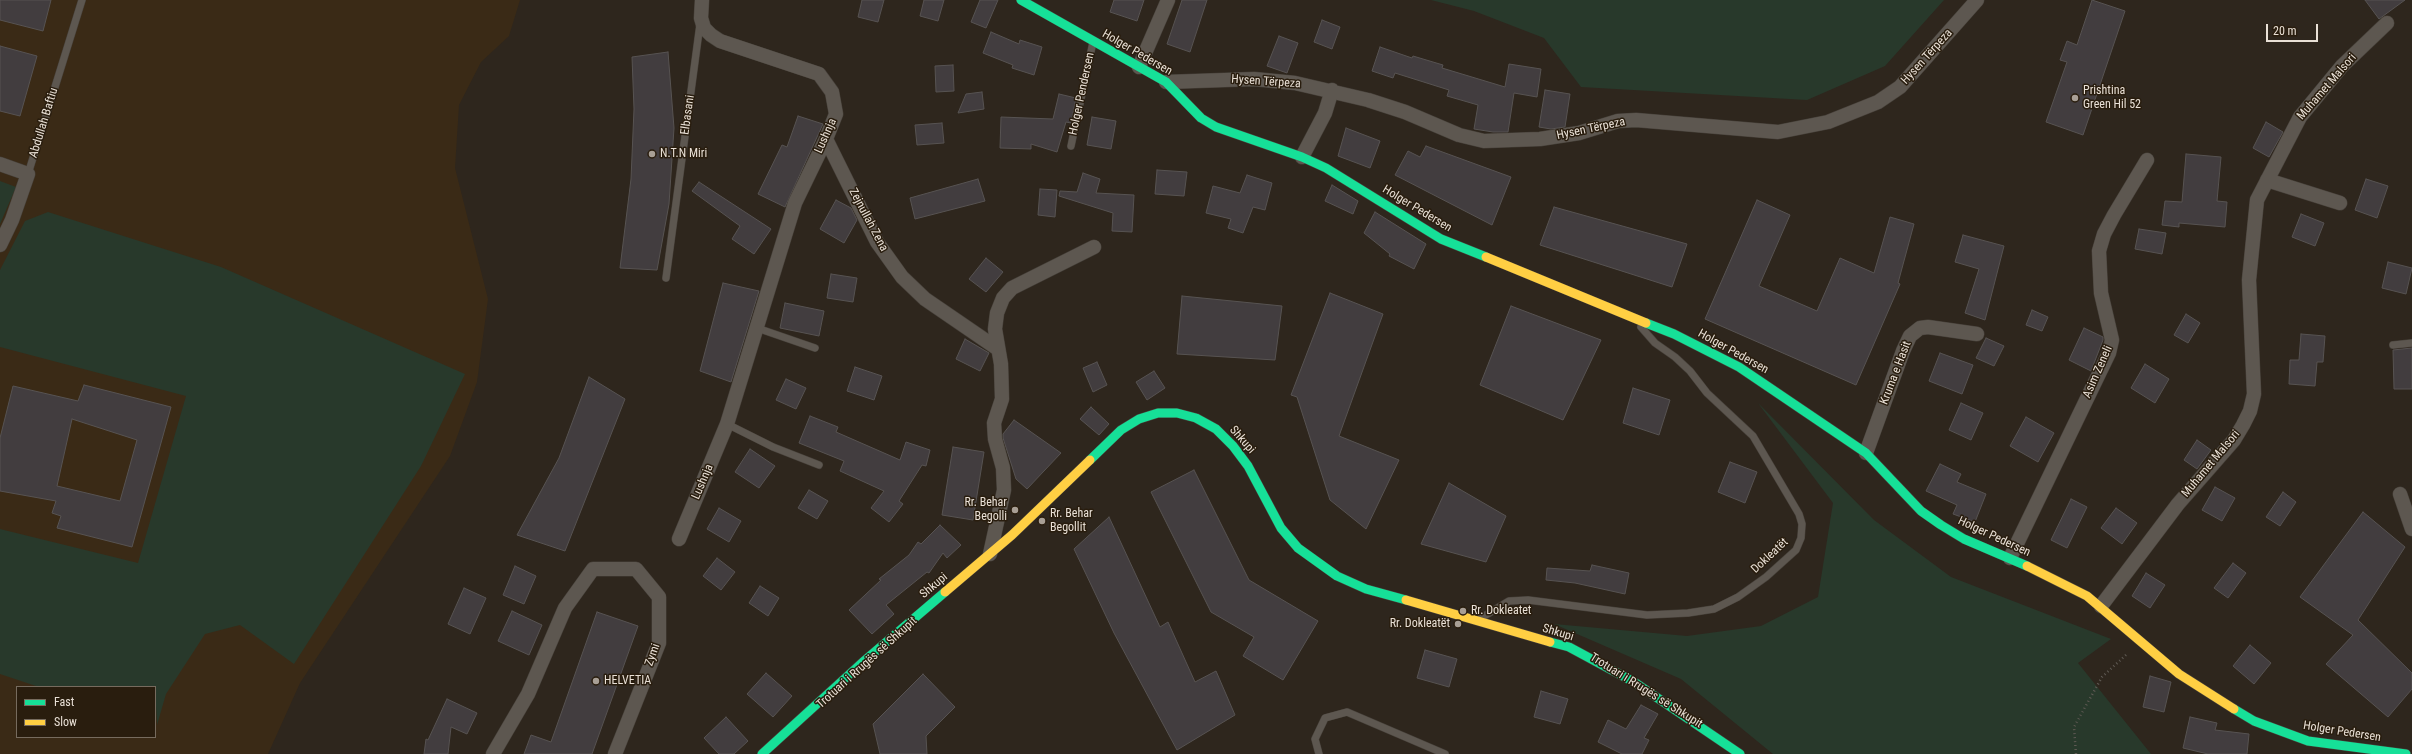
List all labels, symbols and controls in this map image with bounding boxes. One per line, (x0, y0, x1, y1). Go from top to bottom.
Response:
scale bar (2268, 16, 2320, 42)
text: 20 m (2273, 24, 2297, 38)
street label: Hysen Tërpeza (1898, 26, 1956, 88)
street label: Holger Pedersen (1099, 27, 1175, 79)
street label: Holger Pendersen (1066, 51, 1098, 137)
street label: Muhamet Malsori (2294, 51, 2360, 123)
street label: Hysen Tërpeza (1231, 72, 1301, 92)
place label: Prishtina Green Hil 52 (2083, 84, 2141, 112)
street label: Abdullah Baftiu (27, 86, 61, 160)
marker: Prishtina Green Hil 52 (2070, 93, 2080, 103)
street label: Elbasani (678, 94, 698, 136)
street label: Hysen Tërpeza (1555, 115, 1627, 143)
street label: Lushnja (812, 116, 840, 156)
place label: N.T.N Miri (660, 147, 707, 161)
marker: N.T.N Miri (647, 149, 657, 159)
street label: Holger Pedersen (1380, 183, 1454, 235)
street label: Zejnullah Zena (845, 186, 891, 254)
street label: Holger Pedersen (1695, 327, 1771, 377)
street label: Kruma e Hasit (1877, 339, 1915, 407)
street label: Asim Zeneli (2080, 344, 2116, 400)
street label: Shkupi (1226, 423, 1258, 457)
street label: Muhamet Malsori (2179, 428, 2243, 500)
street label: Lushnja (689, 462, 717, 502)
place label: Rr. Behar Begolli (964, 496, 1007, 524)
marker: Rr. Behar Begolli (1010, 505, 1020, 515)
place label: Rr. Behar Begollit (1050, 507, 1093, 535)
street label: Holger Pedersen (1955, 514, 2033, 560)
marker: Rr. Behar Begollit (1037, 516, 1047, 526)
street label: Dokleatët (1749, 535, 1791, 577)
street label: Shkupi (917, 570, 951, 602)
place label: Rr. Dokleatet (1471, 604, 1531, 618)
marker: Rr. Dokleatet (1458, 606, 1468, 616)
street label: Trotuari i Rrugës së Shkupit (814, 614, 920, 712)
place label: Rr. Dokleatët (1390, 617, 1450, 631)
marker: Rr. Dokleatët (1453, 619, 1463, 629)
street label: Shkupi (1541, 621, 1575, 645)
street label: Zymi (642, 642, 664, 668)
street label: Trotuari i Rrugës së Shkupit (1587, 650, 1705, 732)
place label: HELVETIA (604, 674, 651, 688)
marker: HELVETIA (591, 676, 601, 686)
legend (16, 686, 156, 738)
text: Fast (54, 695, 74, 709)
text: Slow (54, 715, 77, 729)
street label: Holger Pedersen (2302, 719, 2382, 745)

